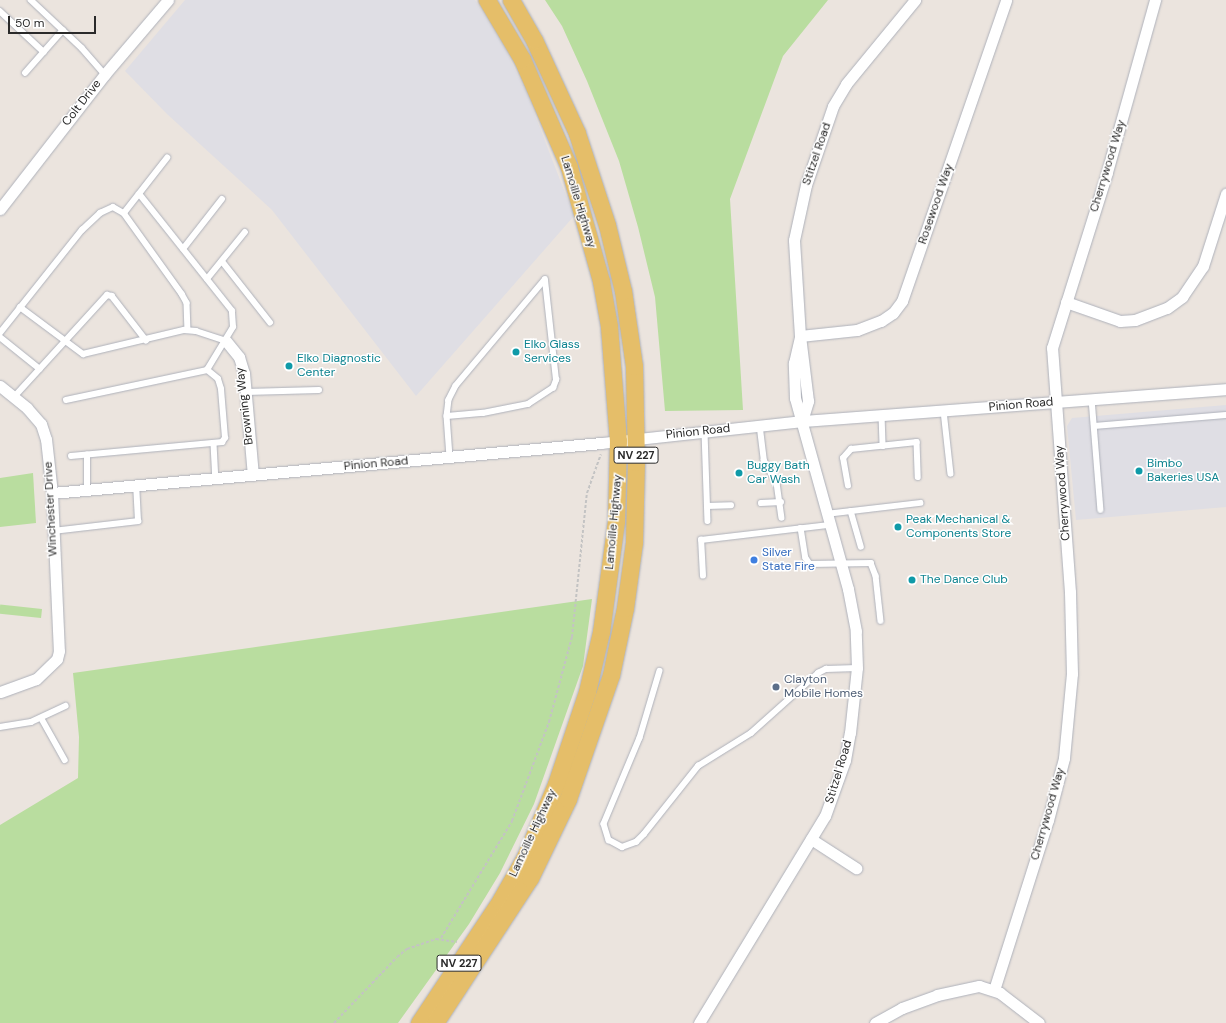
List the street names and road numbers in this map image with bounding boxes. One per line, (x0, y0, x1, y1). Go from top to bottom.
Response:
street label: Colt Drive (59, 77, 105, 129)
street label: Cherrywood Way (1087, 118, 1129, 214)
street label: Stitzel Road (800, 121, 834, 187)
street label: Lamoille Highway (557, 154, 599, 250)
street label: Rosewood Way (915, 162, 957, 246)
street label: Browning Way (233, 366, 257, 446)
street label: Pinion Road (988, 395, 1054, 415)
street label: Pinion Road (665, 421, 731, 443)
street label: Cherrywood Way (1052, 445, 1074, 541)
road number: NV 227 (613, 446, 659, 464)
street label: Pinion Road (343, 454, 409, 474)
street label: Winchester Drive (41, 461, 61, 557)
street label: Lamoille Highway (603, 474, 625, 570)
street label: Stitzel Road (823, 739, 855, 805)
street label: Cherrywood Way (1028, 766, 1068, 862)
street label: Lamoille Highway (506, 787, 560, 879)
road number: NV 227 (436, 954, 482, 972)

